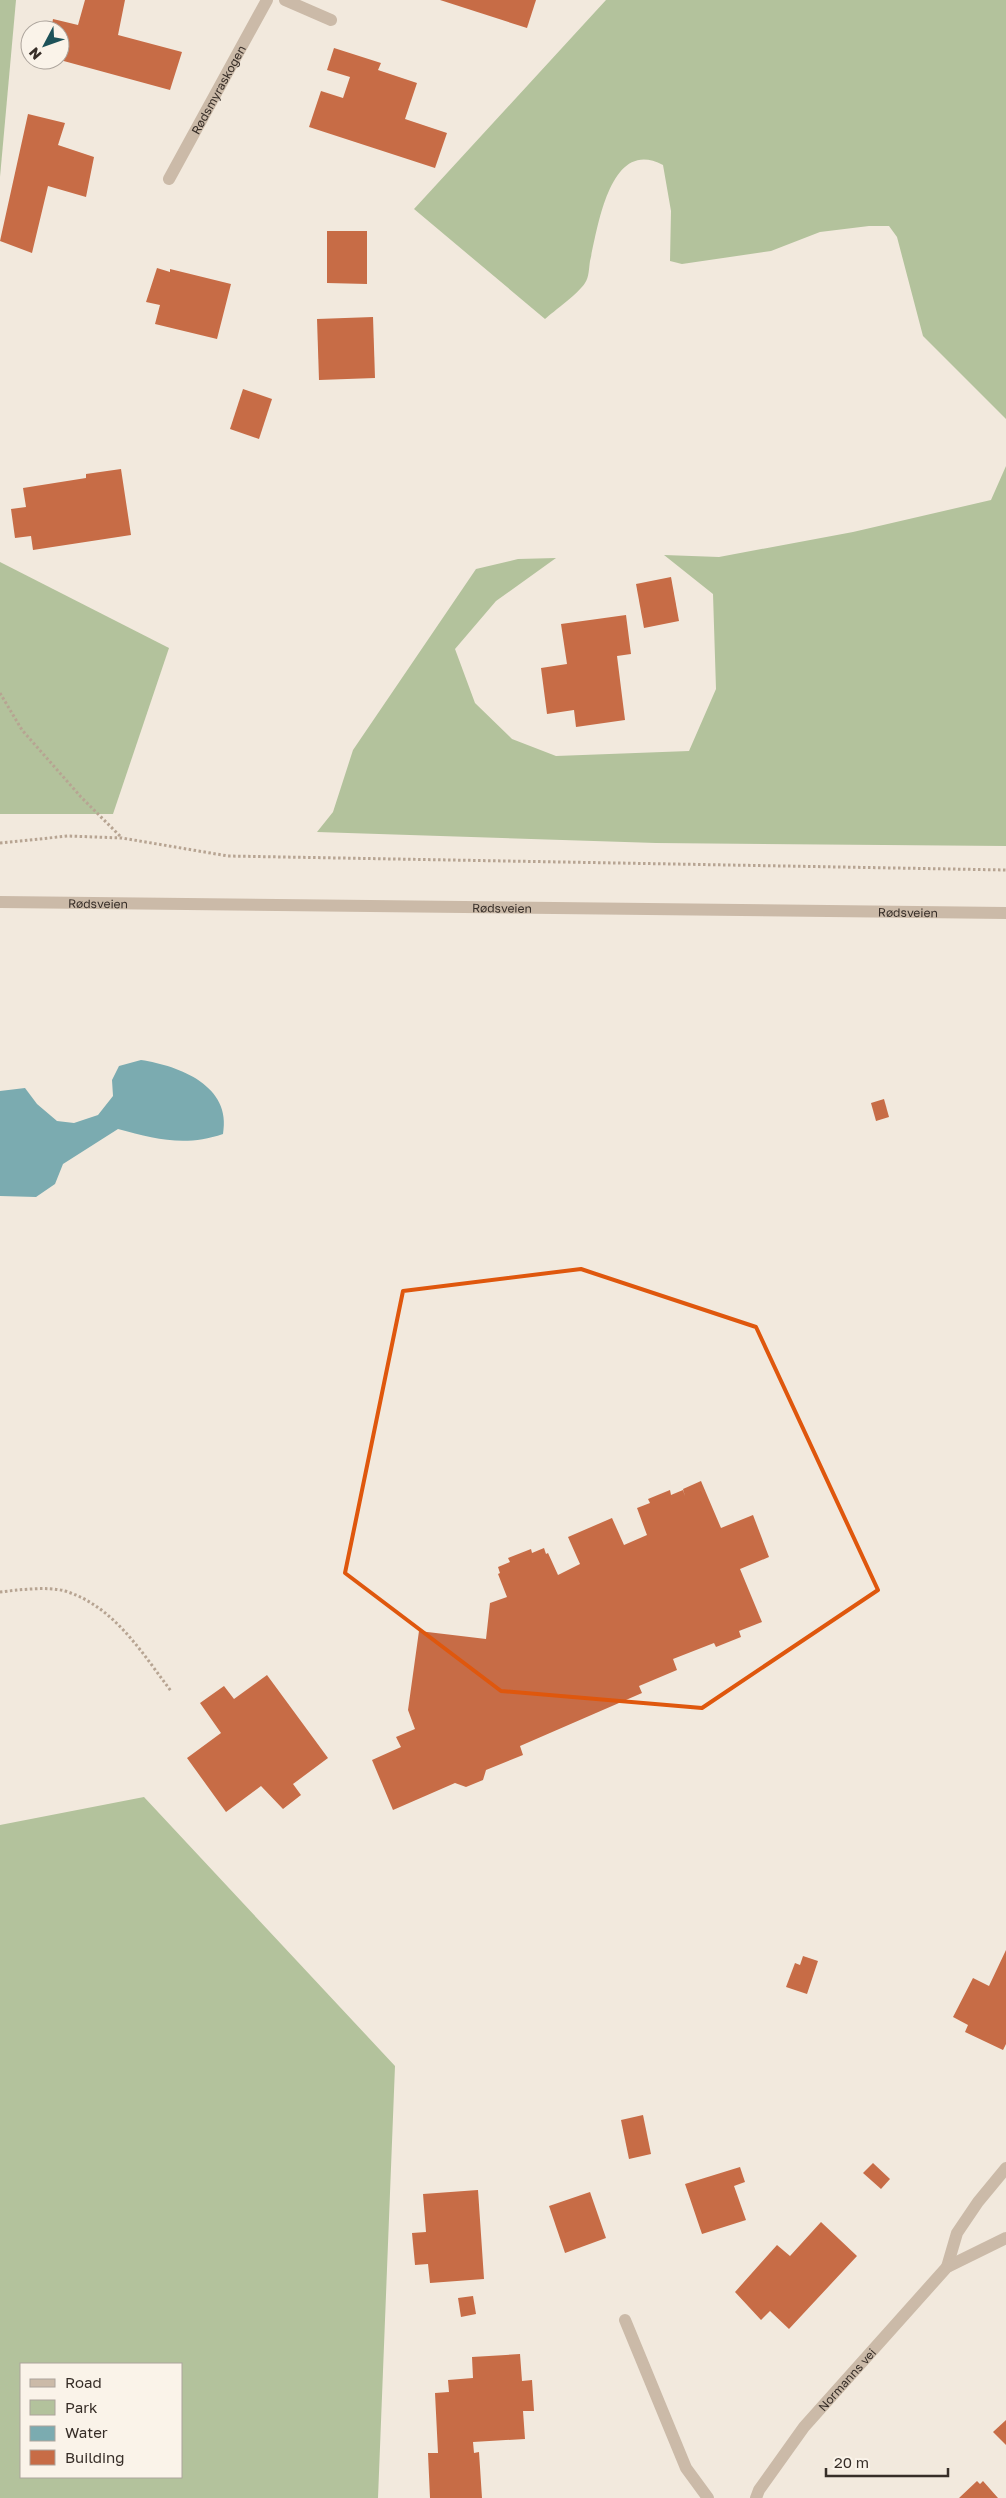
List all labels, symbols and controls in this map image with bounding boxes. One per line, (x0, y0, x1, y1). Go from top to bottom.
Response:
north arrow (20, 20, 70, 70)
street label: Rødsmyraskogen (188, 42, 248, 137)
text: N (25, 44, 45, 63)
street label: Rødsveien (68, 895, 128, 911)
street label: Rødsveien (472, 900, 532, 915)
street label: Rødsveien (878, 904, 938, 920)
street label: Normanns vei (815, 2345, 879, 2414)
legend (20, 2363, 182, 2478)
text: Road (65, 2373, 102, 2391)
text: Park (65, 2398, 98, 2416)
text: Water (65, 2423, 108, 2441)
scale bar (826, 2446, 948, 2478)
text: Building (65, 2448, 125, 2466)
text: 20 m (834, 2453, 869, 2471)

